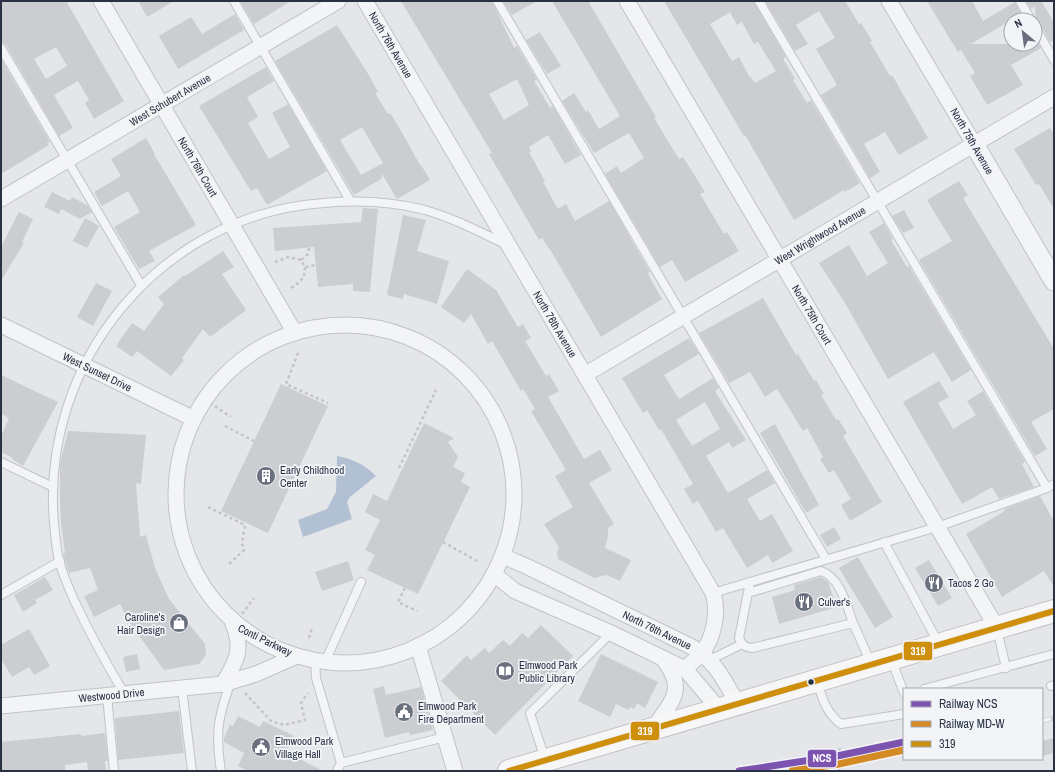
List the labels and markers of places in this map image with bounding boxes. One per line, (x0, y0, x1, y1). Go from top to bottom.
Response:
place label: Early Childhood Center (280, 463, 344, 490)
building icon: Early Childhood Center (255, 465, 277, 487)
restaurant icon: Tacos 2 Go (923, 572, 945, 594)
place label: Tacos 2 Go (948, 576, 994, 590)
restaurant icon: Culver's (793, 591, 815, 613)
place label: Culver's (818, 595, 851, 609)
place label: Caroline's Hair Design (117, 610, 165, 637)
shop icon: Caroline's Hair Design (168, 612, 190, 634)
place label: Elmwood Park Public Library (519, 658, 578, 685)
library icon: Elmwood Park Public Library (494, 660, 516, 682)
unlabelled marker (806, 677, 816, 687)
place label: Elmwood Park Fire Department (418, 699, 484, 726)
public building icon: Elmwood Park Fire Department (393, 701, 415, 723)
place label: Elmwood Park Village Hall (275, 734, 334, 761)
public building icon: Elmwood Park Village Hall (250, 736, 272, 758)

